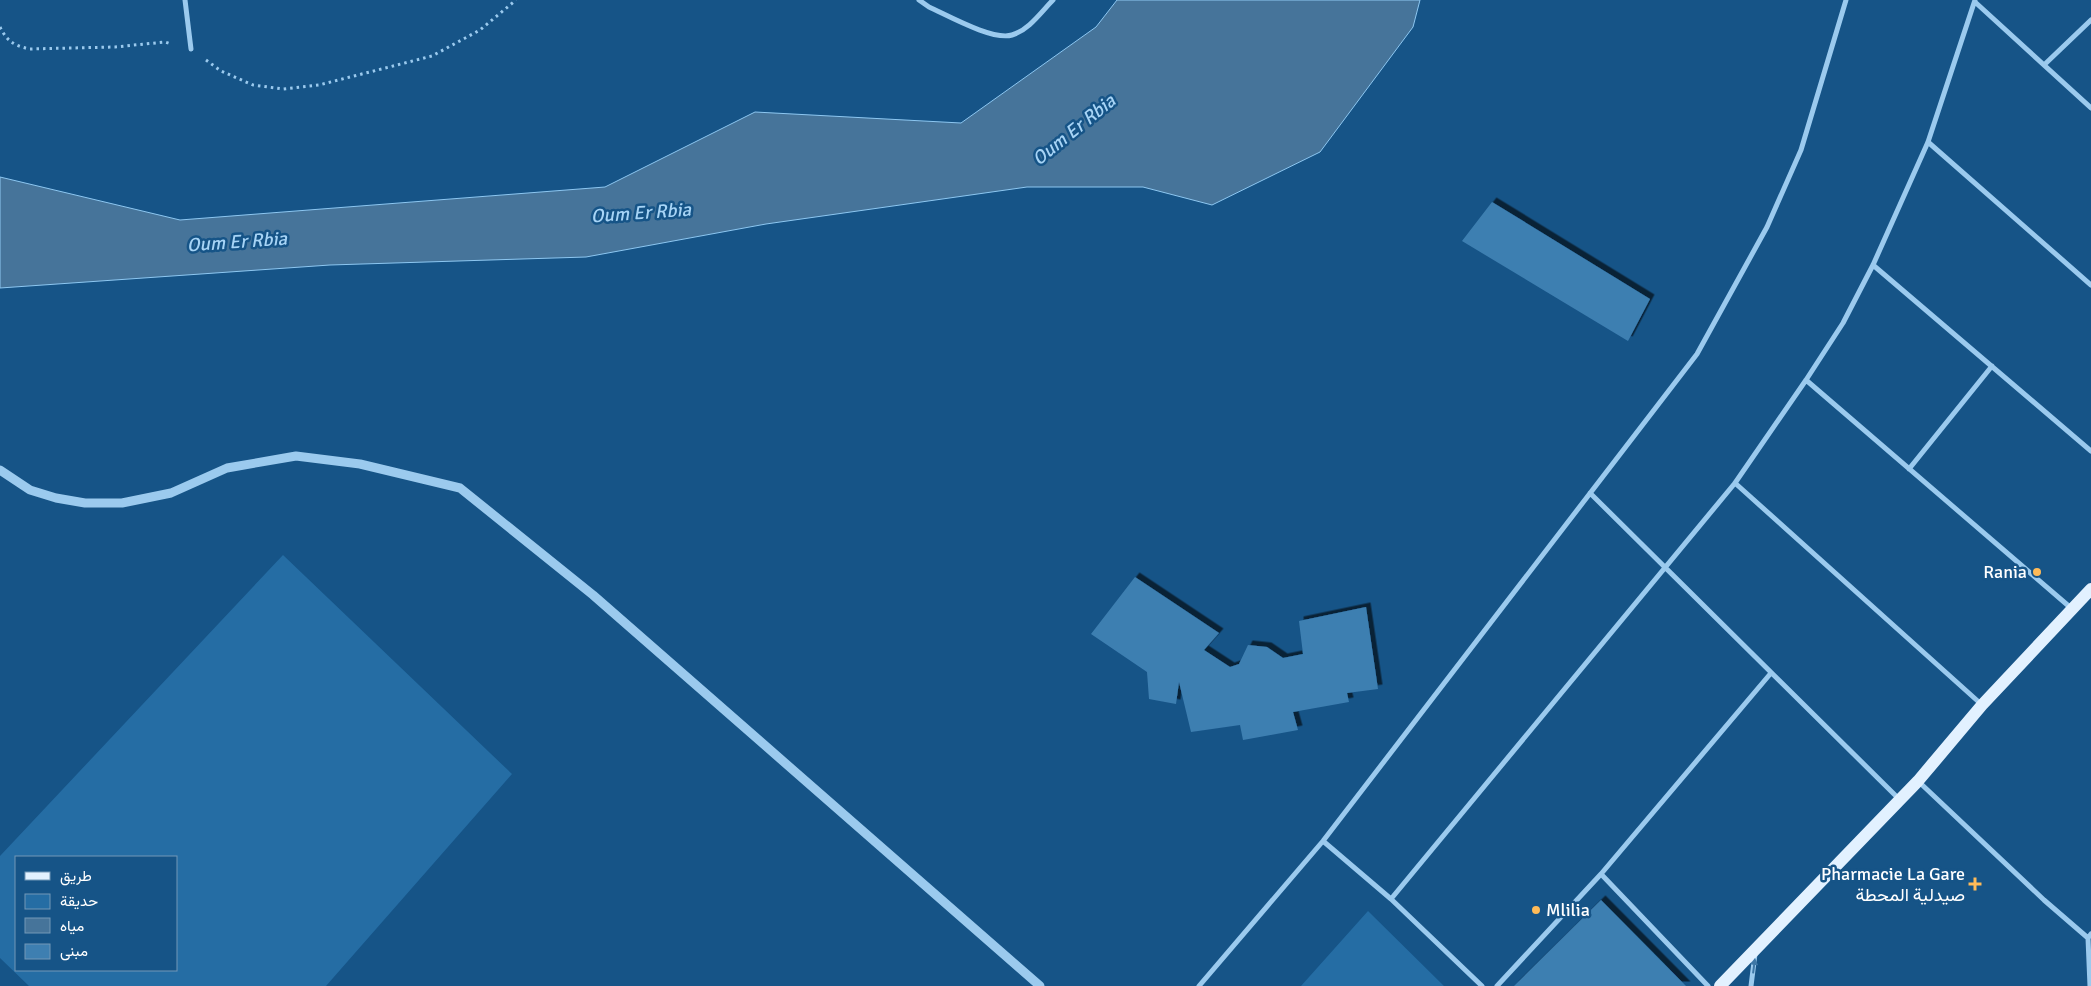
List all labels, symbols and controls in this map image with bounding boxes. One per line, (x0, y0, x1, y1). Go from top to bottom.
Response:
water label: Oum Er Rbia (1027, 88, 1122, 171)
water label: Oum Er Rbia (590, 197, 693, 228)
water label: Oum Er Rbia (186, 226, 289, 257)
place label: Rania (1983, 561, 2027, 583)
marker: Rania (2031, 566, 2043, 578)
legend (15, 856, 178, 971)
place label: Pharmacie La Gare صيدلية المحطة (1821, 863, 1965, 906)
text: طريق (60, 867, 92, 886)
marker: Pharmacie La Gare صيدلية المحطة (1969, 878, 1981, 890)
text: حديقة (60, 892, 98, 910)
place label: Mlilia (1546, 899, 1590, 921)
marker: Mlilia (1530, 904, 1542, 916)
text: مياه (60, 917, 84, 935)
text: مبنى (60, 942, 88, 961)
one-way arrow (1750, 958, 1758, 974)

